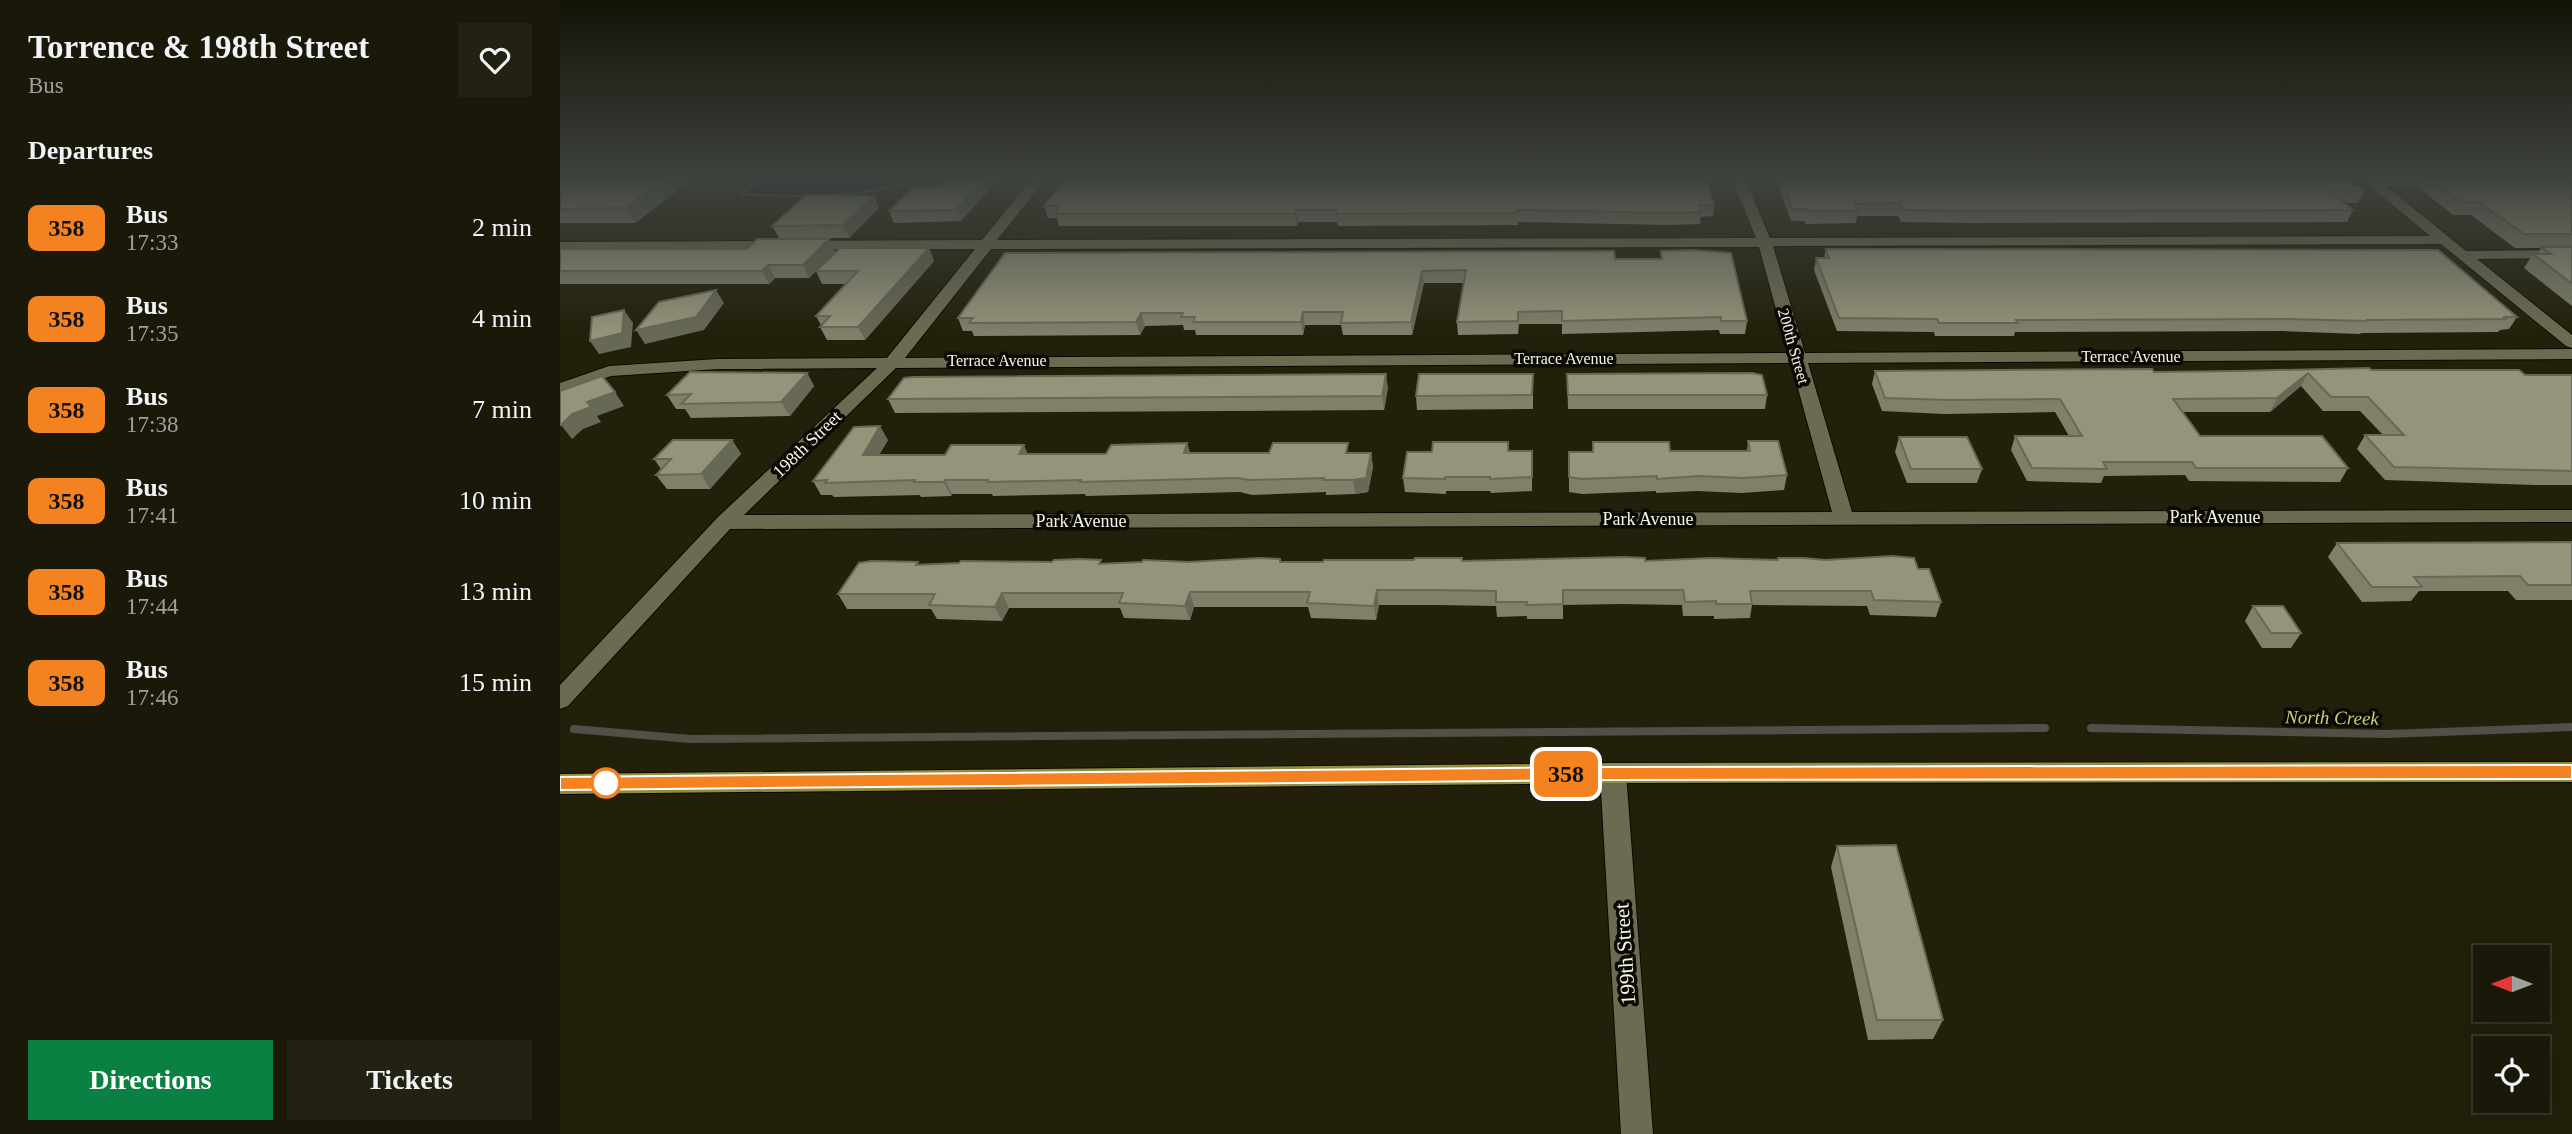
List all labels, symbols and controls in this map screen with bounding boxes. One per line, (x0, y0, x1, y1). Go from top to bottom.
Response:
button: heart (458, 23, 532, 97)
text: Torrence & 198th Street (28, 29, 369, 65)
text: Bus (28, 73, 64, 98)
text: Departures (28, 136, 153, 165)
text: Bus (126, 200, 168, 229)
text: 2 min (472, 213, 532, 242)
text: 358 (49, 215, 85, 241)
text: 17:33 (126, 230, 178, 255)
text: Bus (126, 291, 168, 320)
text: 4 min (472, 304, 532, 333)
text: 358 (49, 306, 85, 332)
street label: 200th Street (1775, 306, 1813, 386)
text: 17:35 (126, 321, 178, 346)
street label: Terrace Avenue (2081, 348, 2181, 365)
street label: Terrace Avenue (1514, 350, 1614, 367)
street label: Terrace Avenue (947, 352, 1047, 369)
text: Bus (126, 382, 168, 411)
text: 7 min (472, 395, 532, 424)
text: 358 (49, 397, 85, 423)
street label: 198th Street (769, 406, 845, 482)
text: 17:38 (126, 412, 178, 437)
text: Bus (126, 473, 168, 502)
text: 10 min (459, 486, 532, 515)
text: 358 (49, 488, 85, 514)
text: 17:41 (126, 503, 178, 528)
street label: Park Avenue (2169, 507, 2261, 527)
street label: Park Avenue (1602, 509, 1694, 529)
street label: Park Avenue (1035, 511, 1127, 531)
text: Bus (126, 564, 168, 593)
text: 13 min (459, 577, 532, 606)
text: 358 (49, 579, 85, 605)
text: 17:44 (126, 594, 178, 619)
text: Bus (126, 655, 168, 684)
text: 15 min (459, 668, 532, 697)
text: 358 (49, 670, 85, 696)
text: 17:46 (126, 685, 178, 710)
water label: North Creek (2284, 706, 2380, 729)
line badge: 358 (1526, 751, 1606, 797)
text: 358 (1548, 761, 1584, 787)
unlabelled marker (591, 768, 621, 798)
street label: 199th Street (1609, 902, 1641, 1006)
north arrow (2473, 945, 2550, 1022)
map controls (2473, 945, 2550, 1113)
button: locate (2473, 1036, 2550, 1113)
button: Directions (28, 1040, 273, 1120)
button: Tickets (287, 1040, 532, 1120)

